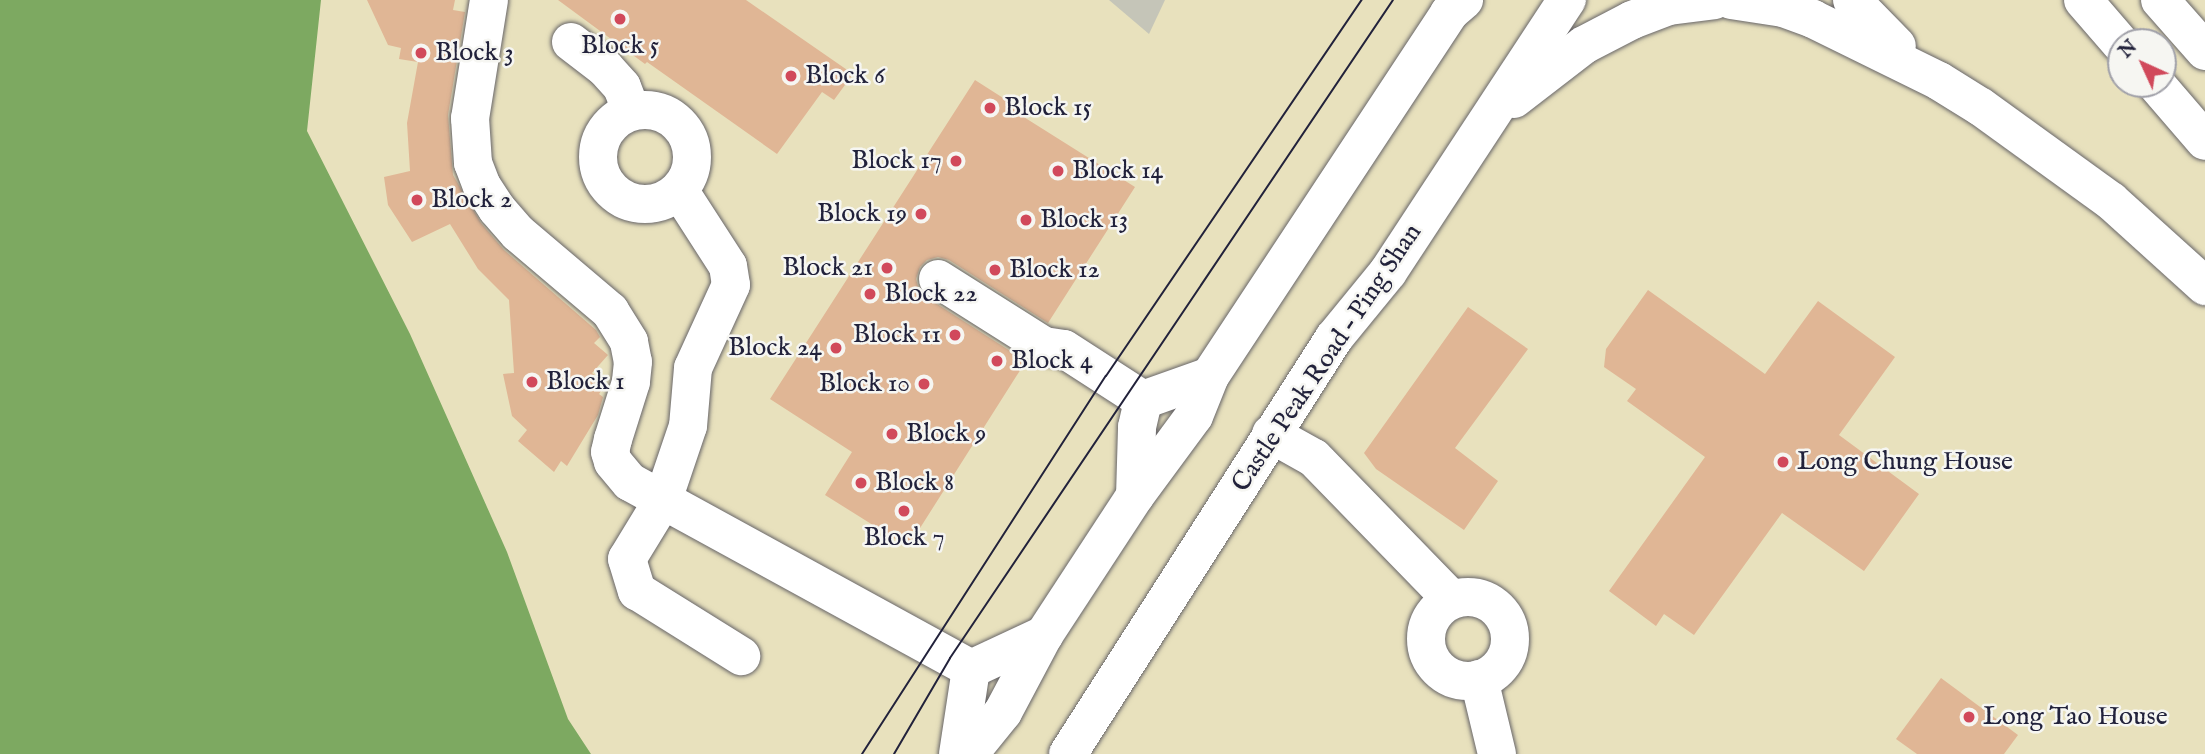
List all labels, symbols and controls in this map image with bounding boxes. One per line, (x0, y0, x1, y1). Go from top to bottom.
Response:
marker: Block 5 (612, 11, 628, 27)
north arrow (2107, 28, 2177, 98)
place label: Block 5 (581, 30, 659, 62)
text: N (2114, 35, 2143, 64)
place label: Block 3 (435, 37, 514, 69)
marker: Block 3 (413, 45, 429, 61)
place label: Block 6 (805, 60, 885, 92)
marker: Block 6 (783, 68, 799, 84)
place label: Block 15 (1004, 92, 1092, 124)
marker: Block 15 (982, 100, 998, 116)
place label: Block 17 (851, 145, 942, 177)
marker: Block 17 (948, 153, 964, 169)
place label: Block 14 (1072, 155, 1163, 187)
marker: Block 14 (1050, 163, 1066, 179)
place label: Block 2 (431, 184, 512, 216)
marker: Block 2 (409, 192, 425, 208)
place label: Block 19 (817, 198, 907, 230)
place label: Block 13 (1040, 204, 1128, 236)
marker: Block 19 (913, 206, 929, 222)
marker: Block 13 (1018, 212, 1034, 228)
street label: Castle Peak Road – Ping Shan (1226, 218, 1428, 498)
place label: Block 21 (782, 252, 873, 284)
place label: Block 12 (1009, 254, 1100, 286)
marker: Block 21 (879, 260, 895, 276)
marker: Block 12 (987, 262, 1003, 278)
place label: Block 22 (884, 278, 977, 310)
marker: Block 22 (862, 286, 878, 302)
place label: Block 11 (853, 319, 941, 351)
marker: Block 11 (947, 327, 963, 343)
place label: Block 24 (728, 332, 822, 364)
marker: Block 24 (828, 340, 844, 356)
place label: Block 4 (1011, 345, 1093, 377)
marker: Block 4 (989, 353, 1005, 369)
place label: Block 1 (546, 366, 625, 398)
place label: Block 10 (819, 368, 910, 400)
marker: Block 1 (524, 374, 540, 390)
marker: Block 10 (916, 376, 932, 392)
place label: Block 9 (906, 418, 986, 450)
marker: Block 9 (884, 426, 900, 442)
place label: Long Chung House (1797, 446, 2013, 478)
marker: Long Chung House (1775, 454, 1791, 470)
place label: Block 8 (875, 467, 954, 499)
marker: Block 8 (853, 475, 869, 491)
marker: Block 7 (896, 503, 912, 519)
place label: Block 7 (863, 522, 945, 554)
place label: Long Tao House (1983, 701, 2168, 733)
marker: Long Tao House (1961, 709, 1977, 725)

